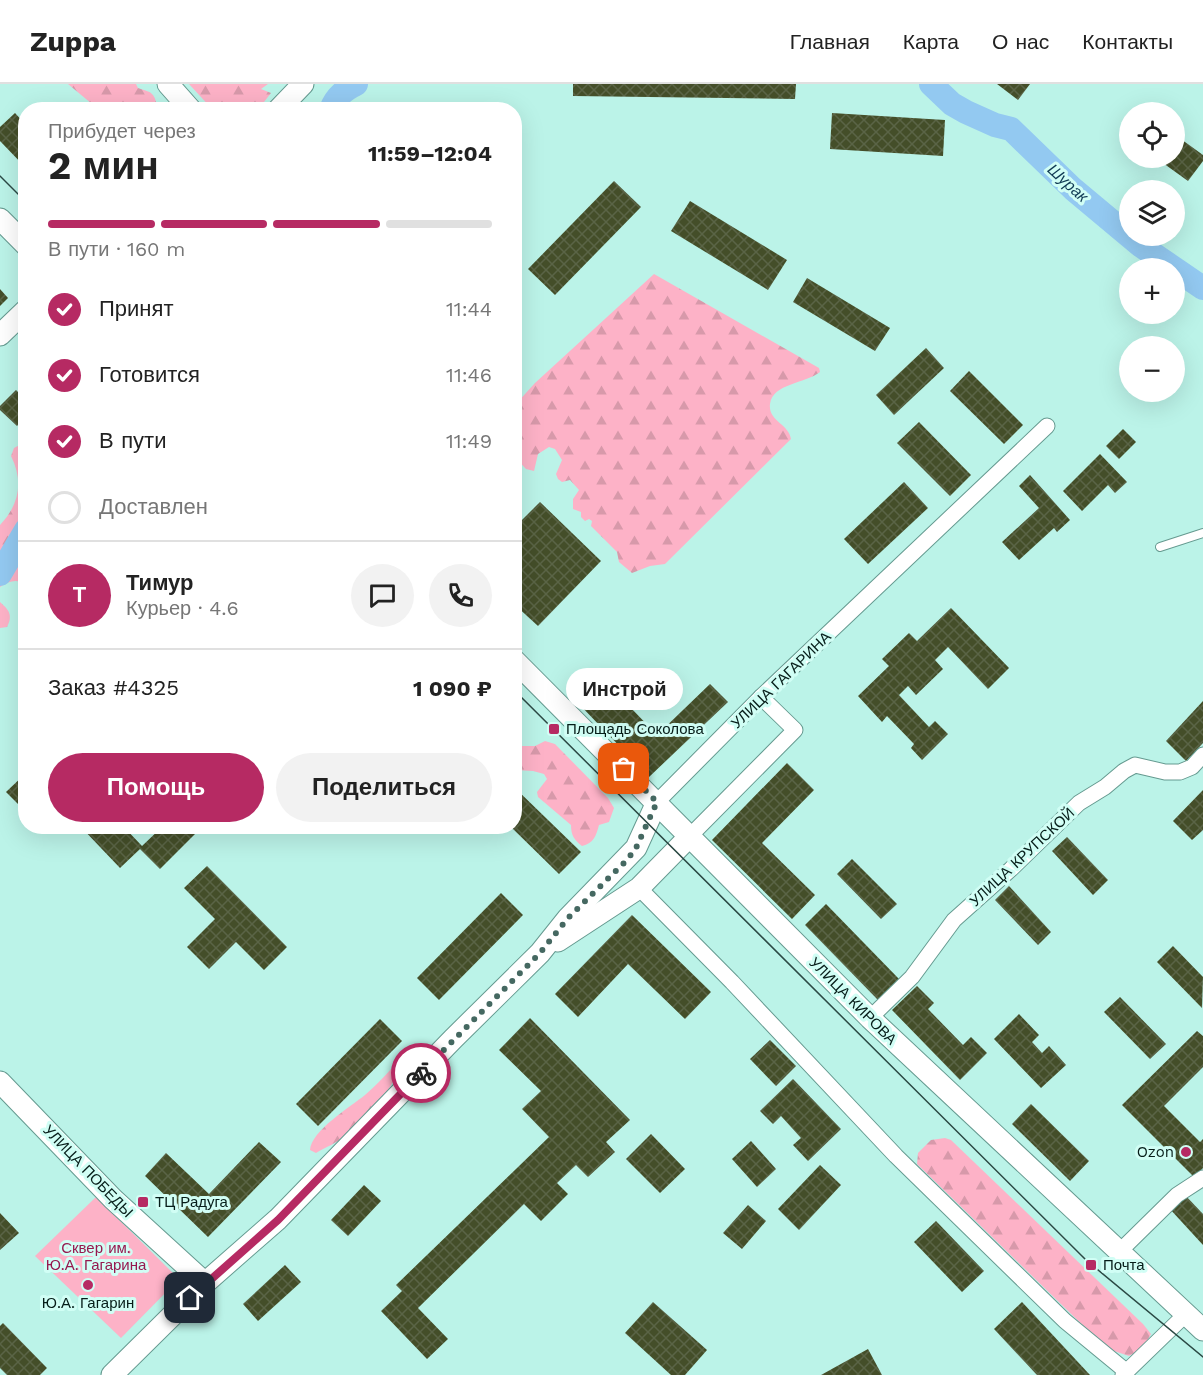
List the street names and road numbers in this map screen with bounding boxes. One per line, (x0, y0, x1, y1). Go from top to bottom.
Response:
street label: УЛИЦА ГАГАРИНА (727, 628, 835, 732)
street label: УЛИЦА КРУПСКОЙ (966, 804, 1078, 910)
street label: УЛИЦА КИРОВА (806, 954, 900, 1048)
street label: УЛИЦА ПОБЕДЫ (39, 1121, 137, 1221)

